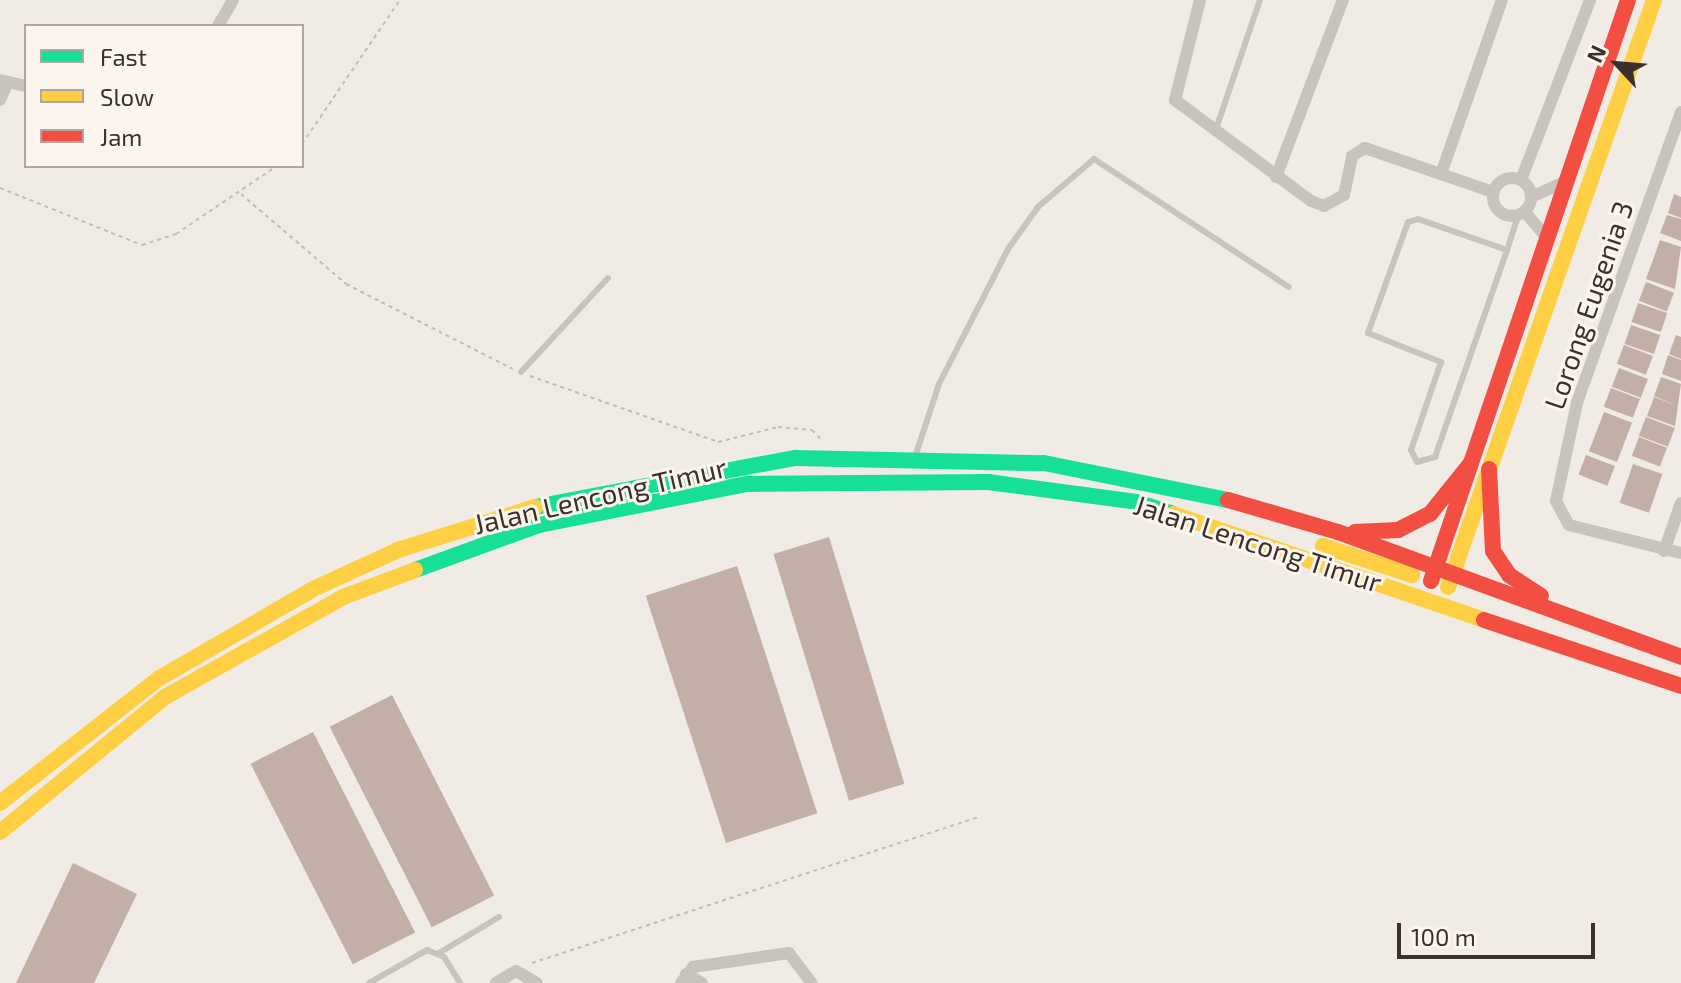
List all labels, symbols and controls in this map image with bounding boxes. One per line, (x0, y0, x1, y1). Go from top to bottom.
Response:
legend (24, 24, 304, 168)
north arrow (1577, 24, 1657, 104)
text: N (1580, 41, 1611, 66)
text: Fast (100, 42, 147, 71)
text: Slow (100, 82, 154, 111)
text: Jam (100, 122, 142, 151)
street label: Lorong Eugenia 3 (1537, 197, 1639, 413)
street label: Jalan Lencong Timur (470, 449, 730, 541)
street label: Jalan Lencong Timur (1130, 487, 1386, 599)
scale bar (1401, 907, 1599, 957)
text: 100 m (1411, 922, 1476, 951)

